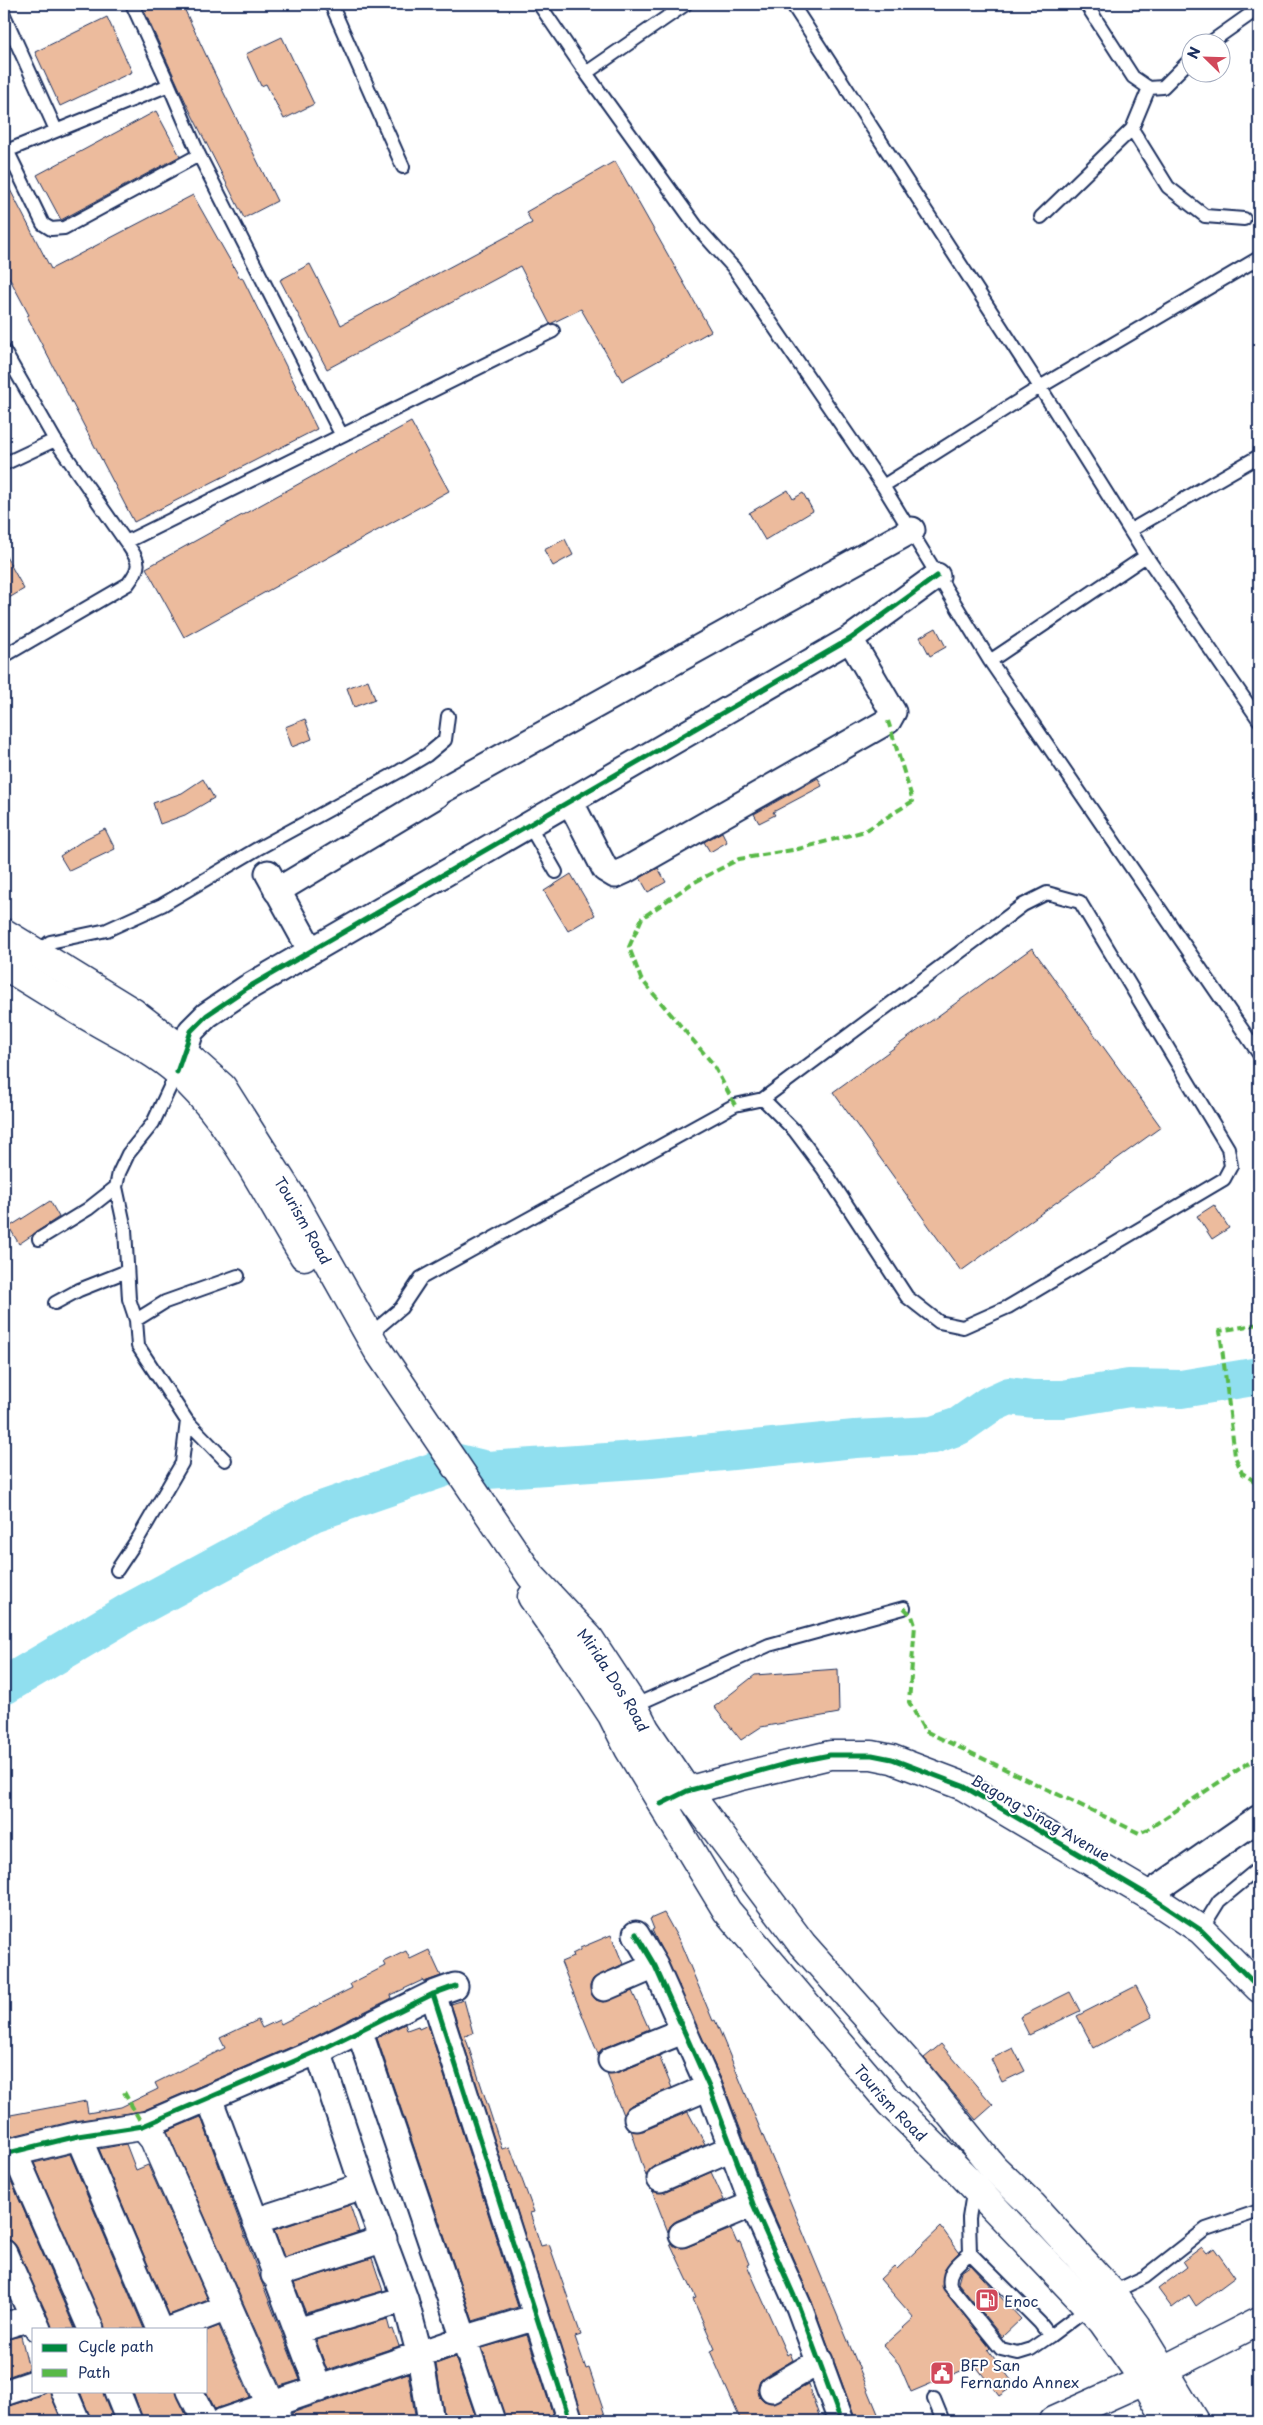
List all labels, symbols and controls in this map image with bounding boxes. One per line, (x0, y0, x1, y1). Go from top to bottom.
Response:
north arrow (1180, 32, 1230, 82)
text: N (1182, 44, 1205, 62)
street label: Tourism Road (270, 1171, 338, 1268)
street label: Mirida Dos Road (573, 1622, 656, 1735)
street label: Bagong Sinag Avenue (967, 1768, 1115, 1866)
street label: Tourism Road (850, 2058, 933, 2146)
fuel station icon: Enoc (974, 2287, 1000, 2313)
place label: Enoc (1004, 2289, 1039, 2312)
legend (32, 2328, 208, 2392)
text: Cycle path (78, 2334, 154, 2357)
place label: BFP San Fernando Annex (960, 2353, 1079, 2393)
text: Path (78, 2360, 110, 2383)
public building icon: BFP San Fernando Annex (929, 2360, 955, 2386)

